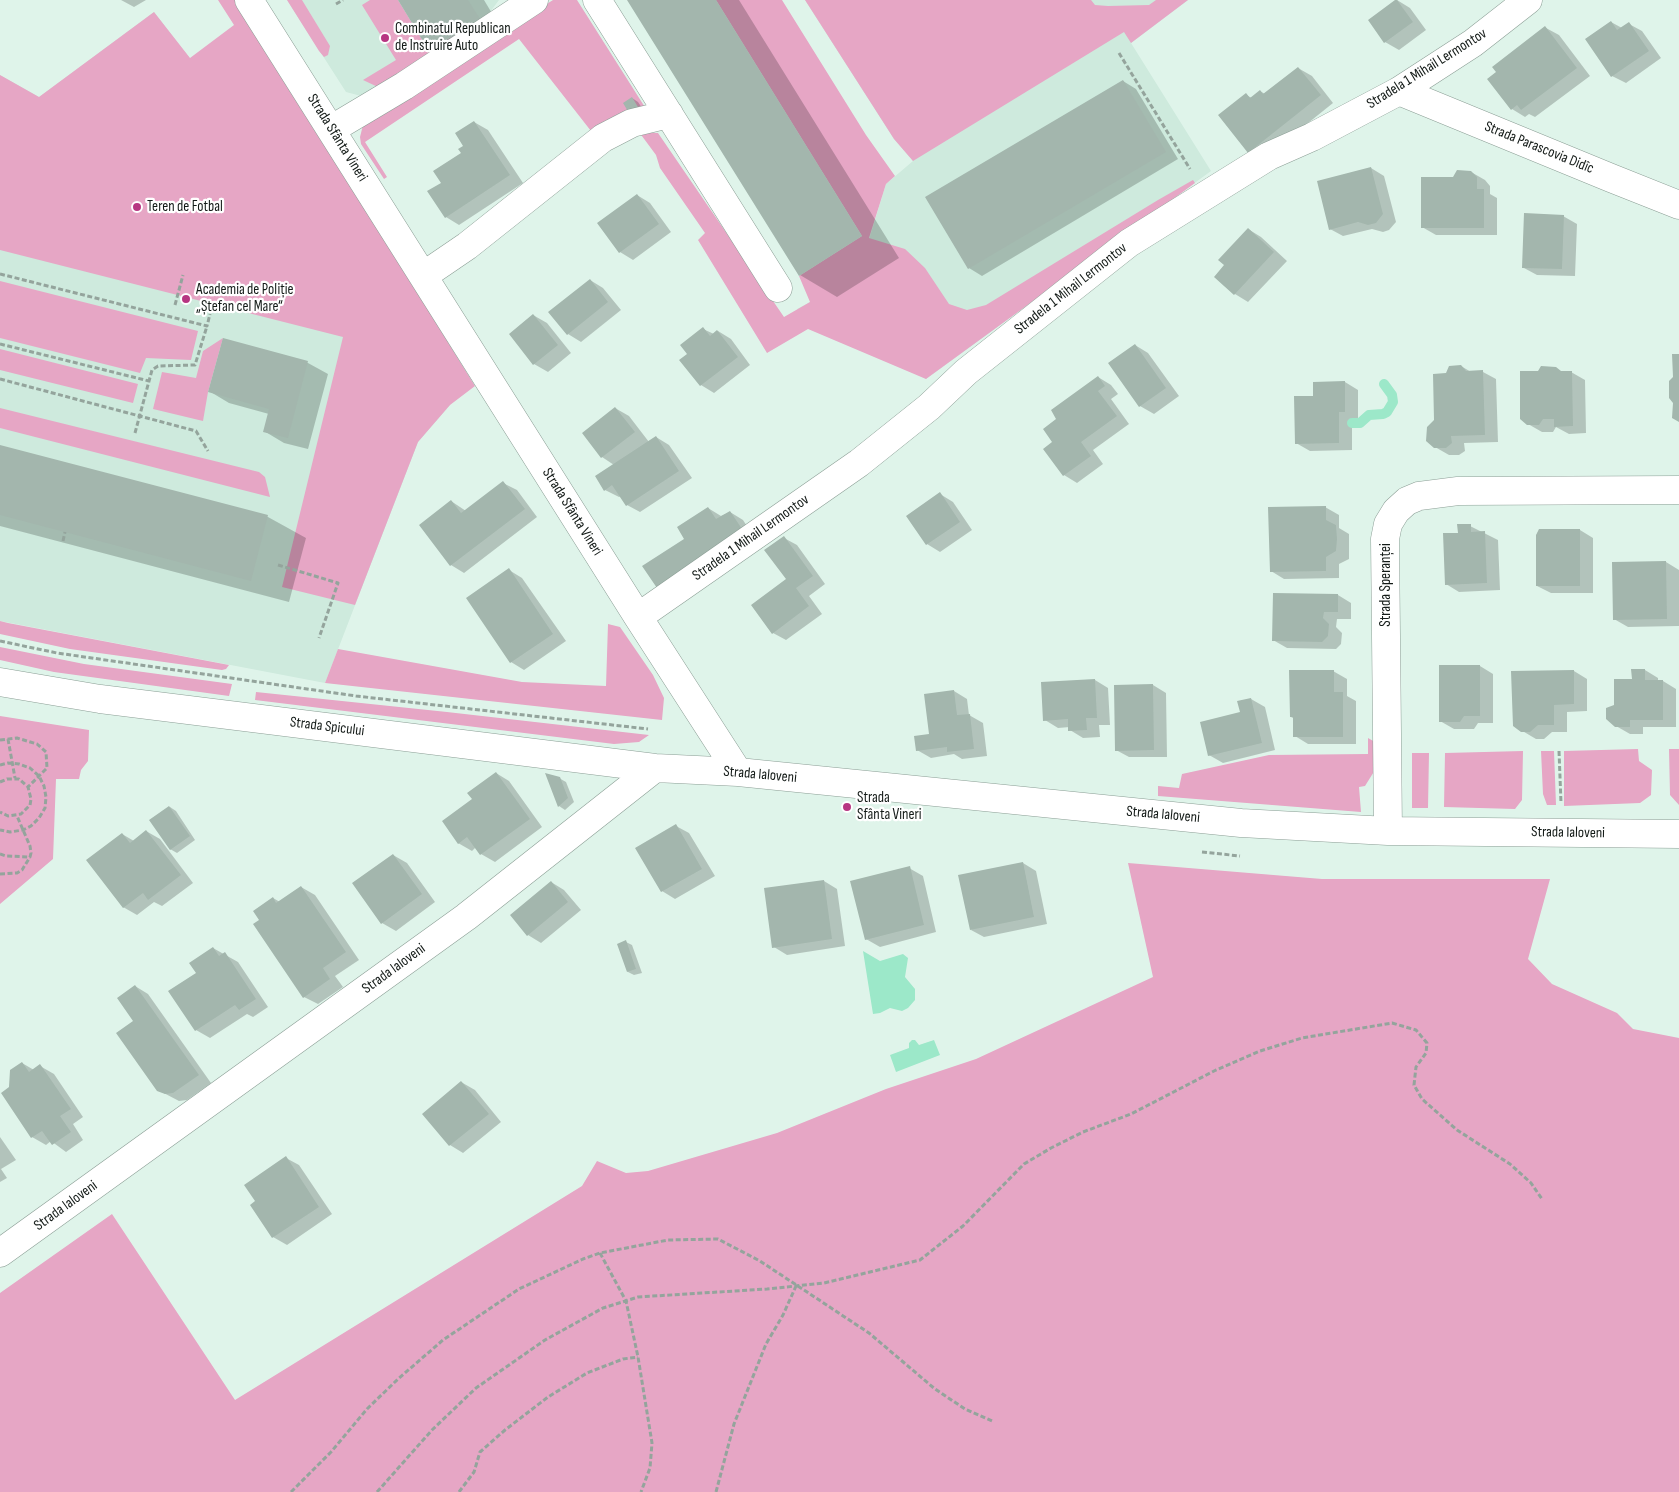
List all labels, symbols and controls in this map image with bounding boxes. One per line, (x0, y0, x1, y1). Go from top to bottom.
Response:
place label: Combinatul Republican de Instruire Auto (395, 20, 511, 55)
street label: Stradela 1 Mihail Lermontov (1364, 25, 1490, 113)
marker: Combinatul Republican de Instruire Auto (379, 32, 391, 44)
street label: Strada Sfânta Vineri (303, 91, 371, 185)
street label: Strada Parascovia Didîc (1482, 118, 1596, 178)
place label: Teren de Fotbal (147, 198, 223, 216)
marker: Teren de Fotbal (131, 201, 143, 213)
street label: Stradela 1 Mihail Lermontov (1011, 239, 1131, 339)
place label: Academia de Poliție „Ștefan cel Mare“ (196, 281, 294, 316)
marker: Academia de Poliție „Ștefan cel Mare“ (180, 293, 192, 305)
street label: Strada Sfânta Vineri (538, 465, 606, 559)
street label: Stradela 1 Mihail Lermontov (689, 491, 813, 585)
street label: Strada Speranței (1377, 543, 1395, 627)
street label: Strada Spicului (289, 714, 365, 740)
street label: Strada Ialoveni (722, 763, 798, 787)
place label: Strada Sfânta Vineri (857, 789, 922, 824)
marker: Strada Sfânta Vineri (841, 801, 853, 813)
street label: Strada Ialoveni (1125, 803, 1201, 827)
street label: Strada Ialoveni (1531, 823, 1605, 843)
street label: Strada Ialoveni (359, 940, 429, 998)
street label: Strada Ialoveni (31, 1177, 101, 1235)

